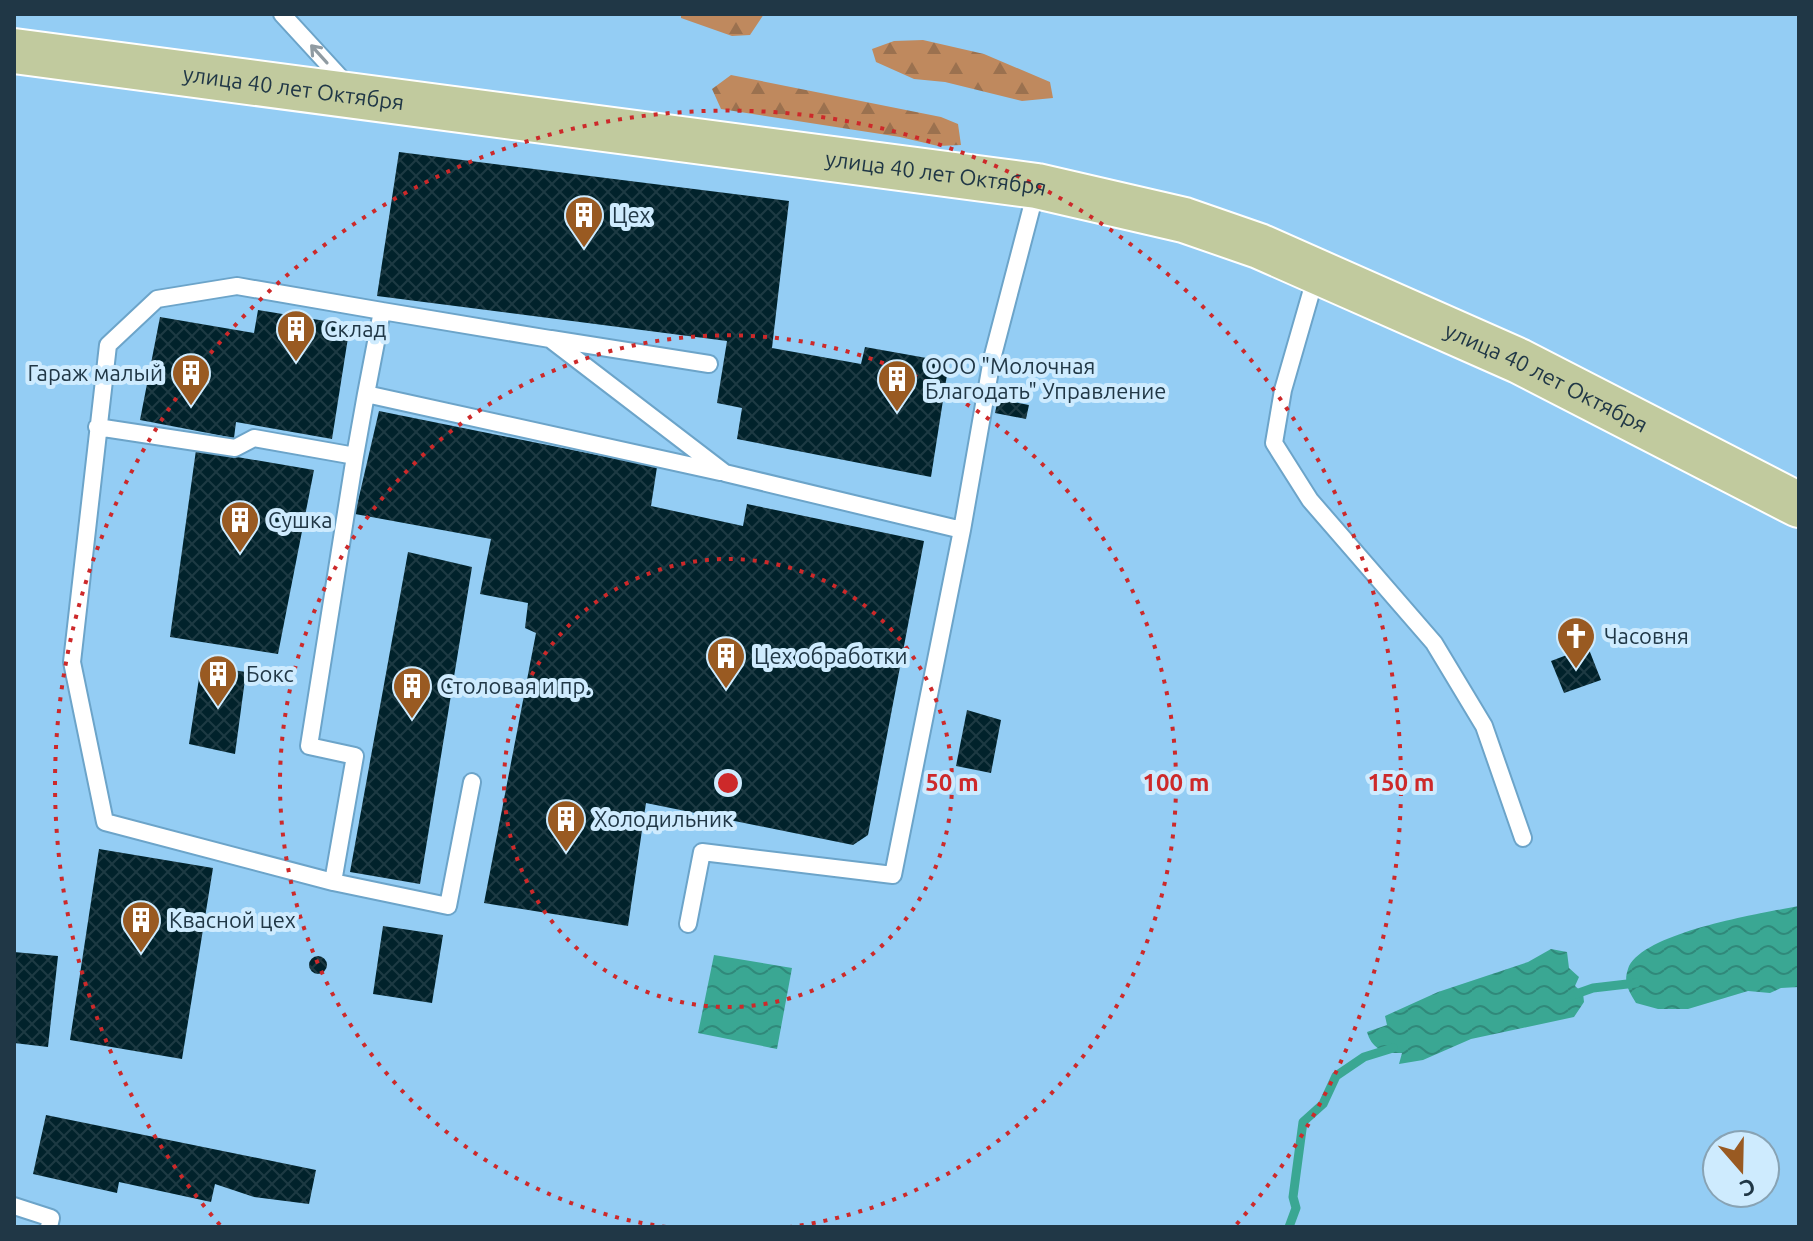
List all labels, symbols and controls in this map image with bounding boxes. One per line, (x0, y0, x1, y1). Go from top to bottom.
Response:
one-way arrow (310, 44, 328, 64)
street label: улица 40 лет Октября (182, 60, 406, 114)
street label: улица 40 лет Октября (824, 145, 1049, 200)
building icon: Цех (563, 194, 605, 249)
place label: Цех (612, 202, 651, 227)
building icon: Склад (275, 308, 317, 363)
place label: Склад (324, 316, 386, 341)
street label: улица 40 лет Октября (1441, 317, 1652, 437)
building icon: Гараж малый (170, 352, 212, 407)
place label: ООО "Молочная Благодать" Управление (925, 353, 1166, 403)
building icon: ООО "Молочная Благодать" Управление (876, 358, 918, 413)
place label: Гараж малый (28, 360, 163, 385)
building icon: Сушка (219, 499, 261, 554)
place label: Сушка (268, 507, 333, 532)
church icon: Часовня (1555, 615, 1597, 670)
place label: Часовня (1604, 623, 1689, 648)
building icon: Цех обработки (705, 635, 747, 690)
place label: Цех обработки (754, 643, 908, 668)
building icon: Бокс (197, 653, 239, 708)
place label: Бокс (246, 661, 294, 686)
building icon: Столовая и пр. (391, 665, 433, 720)
place label: Столовая и пр. (440, 673, 591, 698)
centre of rings (714, 769, 742, 797)
text: 50 m (925, 769, 979, 796)
text: 100 m (1143, 769, 1209, 796)
text: 150 m (1368, 769, 1434, 796)
building icon: Холодильник (545, 798, 587, 853)
place label: Холодильник (594, 806, 733, 831)
building icon: Квасной цех (120, 899, 162, 954)
place label: Квасной цех (169, 907, 296, 932)
north arrow (1701, 1129, 1781, 1209)
text: С (1737, 1174, 1759, 1202)

